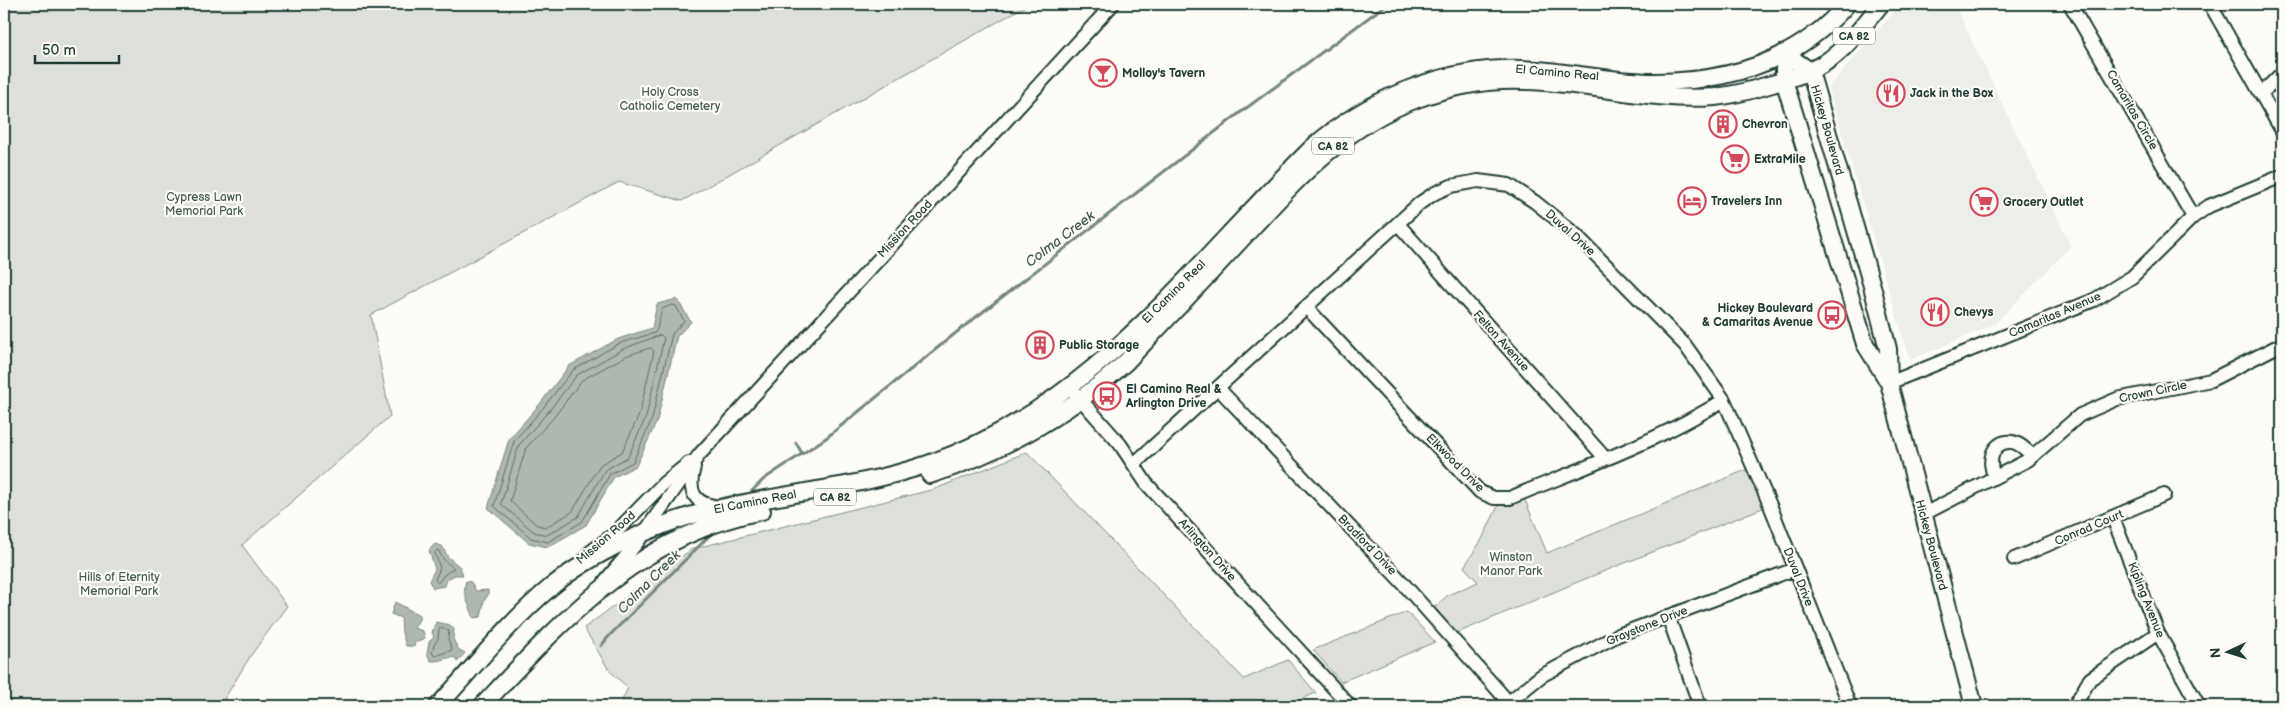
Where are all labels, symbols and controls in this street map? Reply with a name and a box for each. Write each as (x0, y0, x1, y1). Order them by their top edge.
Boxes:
road number: CA 82 (1833, 28, 1875, 44)
scale bar (35, 32, 119, 64)
text: 50 m (42, 41, 76, 60)
bar icon: Molloy's Tavern (1088, 58, 1118, 88)
street label: El Camino Real (1515, 62, 1599, 84)
place label: Molloy's Tavern (1122, 66, 1205, 81)
street label: Camaritas Circle (2103, 67, 2161, 153)
restaurant icon: Jack in the Box (1876, 78, 1906, 108)
street label: Hickey Boulevard (1807, 83, 1847, 177)
park label: Holy Cross Catholic Cemetery (619, 85, 721, 114)
place label: Jack in the Box (1910, 86, 1994, 101)
building icon: Chevron (1708, 109, 1738, 139)
place label: Chevron (1742, 117, 1788, 132)
road number: CA 82 (1312, 138, 1354, 154)
supermarket icon: ExtraMile (1720, 144, 1750, 174)
place label: ExtraMile (1754, 152, 1806, 167)
hotel icon: Travelers Inn (1677, 186, 1707, 216)
supermarket icon: Grocery Outlet (1969, 187, 1999, 217)
park label: Cypress Lawn Memorial Park (165, 190, 243, 219)
place label: Travelers Inn (1711, 194, 1782, 209)
place label: Grocery Outlet (2003, 195, 2083, 210)
street label: Mission Road (874, 197, 936, 261)
water label: Colma Creek (1022, 207, 1099, 271)
street label: Duval Drive (1542, 207, 1598, 259)
street label: El Camino Real (1139, 257, 1209, 327)
street label: Camaritas Avenue (2007, 289, 2103, 341)
restaurant icon: Chevys (1920, 297, 1950, 327)
bus stop icon: Hickey Boulevard & Camaritas Avenue (1817, 300, 1847, 330)
place label: Hickey Boulevard & Camaritas Avenue (1702, 301, 1813, 330)
place label: Chevys (1954, 305, 1993, 320)
street label: Felton Avenue (1470, 307, 1532, 375)
building icon: Public Storage (1025, 330, 1055, 360)
place label: Public Storage (1059, 338, 1139, 353)
street label: Crown Circle (2118, 377, 2188, 407)
bus stop icon: El Camino Real & Arlington Drive (1092, 381, 1122, 411)
place label: El Camino Real & Arlington Drive (1125, 382, 1222, 411)
street label: Elkwood Drive (1423, 431, 1487, 495)
street label: El Camino Real (712, 487, 798, 517)
road number: CA 82 (814, 488, 856, 506)
street label: Hickey Boulevard (1912, 498, 1950, 592)
street label: Conrad Court (2052, 507, 2126, 549)
street label: Mission Road (573, 508, 639, 568)
street label: Bradford Drive (1334, 512, 1400, 578)
street label: Arlington Drive (1175, 516, 1239, 584)
street label: Duval Drive (1779, 545, 1817, 609)
water label: Colma Creek (614, 546, 685, 617)
park label: Winston Manor Park (1480, 550, 1542, 579)
street label: Kipling Avenue (2124, 560, 2168, 640)
park label: Hills of Eternity Memorial Park (78, 570, 160, 599)
street label: Graystone Drive (1604, 603, 1690, 649)
north arrow (2204, 628, 2254, 678)
text: N (2207, 647, 2224, 659)

